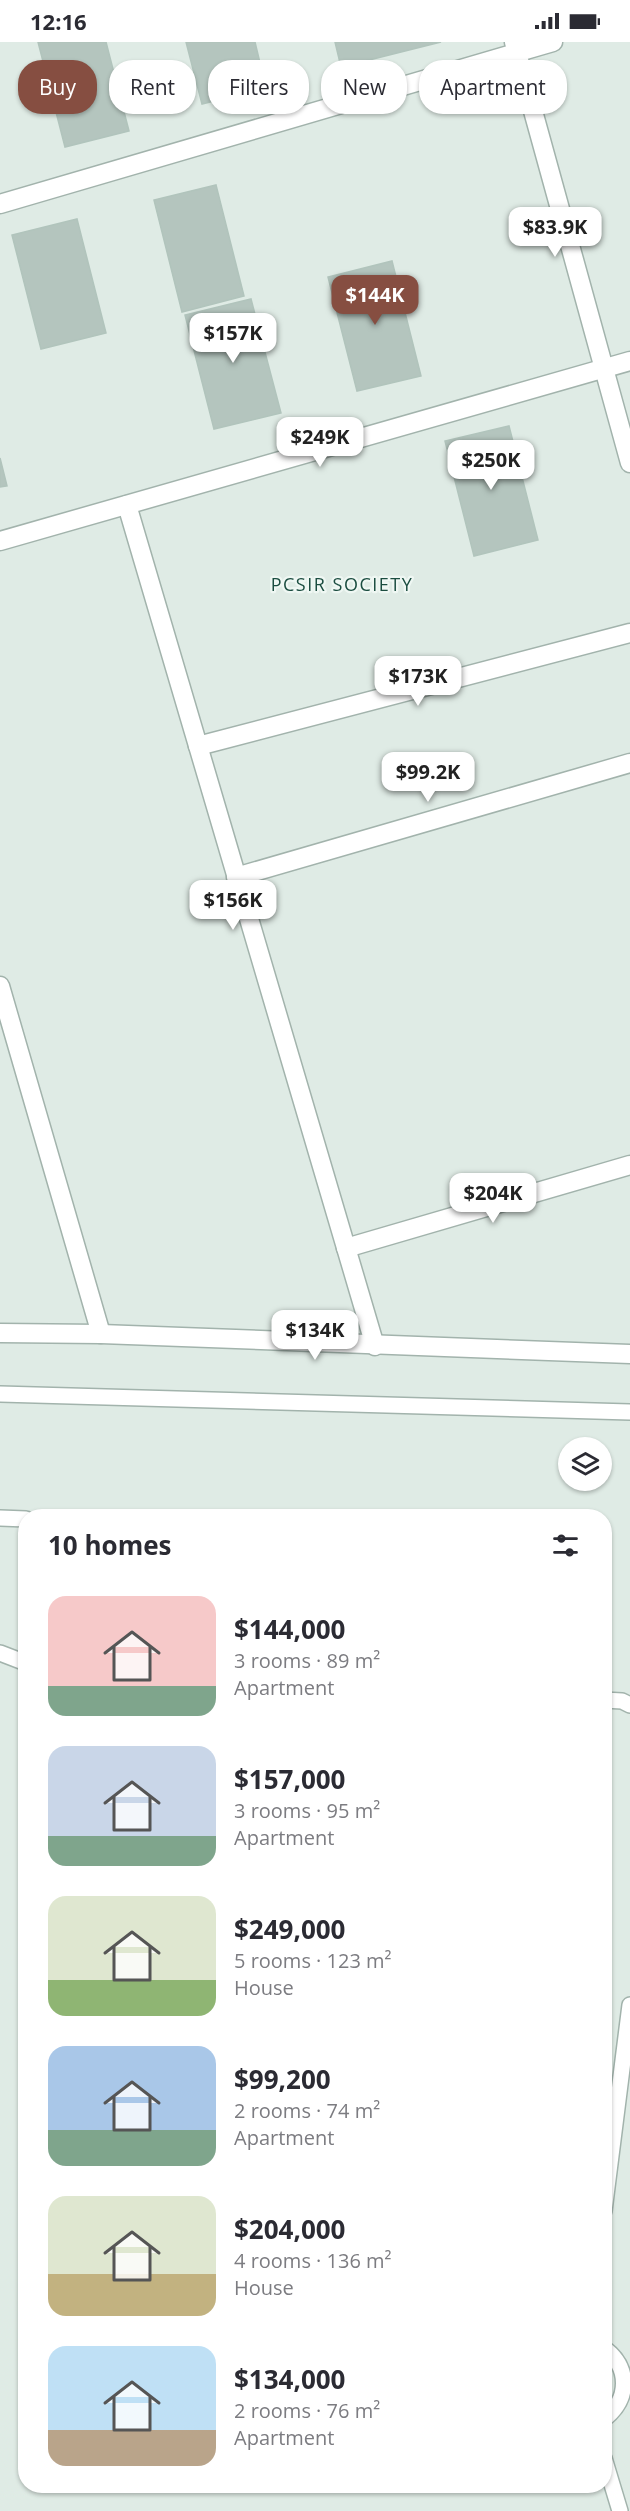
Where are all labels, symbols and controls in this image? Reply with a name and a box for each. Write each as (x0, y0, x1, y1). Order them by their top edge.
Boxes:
text: 12:16 (30, 6, 87, 36)
chip: Buy (18, 60, 97, 114)
chip: Rent (109, 60, 196, 114)
chip: Filters (208, 60, 309, 114)
chip: New (321, 60, 407, 114)
chip: Apartment (419, 60, 567, 114)
pin: $83.9K (506, 207, 604, 258)
text: $83.9K (523, 213, 587, 240)
pin: $144K (333, 275, 417, 326)
text: $144K (345, 281, 405, 308)
pin: $157K (191, 313, 275, 364)
text: $157K (203, 319, 263, 346)
pin: $249K (278, 417, 362, 468)
text: $249K (290, 423, 350, 450)
pin: $250K (449, 440, 533, 491)
text: $250K (461, 446, 521, 473)
district label: PCSIR SOCIETY (271, 572, 413, 596)
pin: $173K (376, 656, 460, 707)
text: $173K (388, 662, 448, 689)
pin: $99.2K (379, 752, 477, 803)
text: $99.2K (396, 758, 460, 785)
pin: $156K (191, 880, 275, 931)
text: $156K (203, 886, 263, 913)
pin: $204K (451, 1173, 535, 1224)
text: $204K (463, 1179, 523, 1206)
pin: $134K (273, 1310, 357, 1361)
text: $134K (285, 1316, 345, 1343)
map controls (558, 1437, 612, 1491)
button: layers (558, 1437, 612, 1491)
text: 10 homes (48, 1527, 172, 1563)
icon: filters (549, 1529, 582, 1562)
text: $144,000 (234, 1611, 345, 1647)
icon: home (96, 1620, 168, 1692)
text: 3 rooms · 89 m² (234, 1647, 380, 1674)
text: Apartment (234, 1674, 334, 1701)
text: $157,000 (234, 1761, 345, 1797)
icon: home (96, 1770, 168, 1842)
text: 3 rooms · 95 m² (234, 1797, 380, 1824)
text: Apartment (234, 1824, 334, 1851)
text: $249,000 (234, 1911, 345, 1947)
icon: home (96, 1920, 168, 1992)
text: 5 rooms · 123 m² (234, 1947, 392, 1974)
text: House (234, 1974, 294, 2001)
text: $99,200 (234, 2061, 331, 2097)
icon: home (96, 2070, 168, 2142)
text: 2 rooms · 74 m² (234, 2097, 380, 2124)
text: Apartment (234, 2124, 334, 2151)
text: $204,000 (234, 2211, 345, 2247)
icon: home (96, 2220, 168, 2292)
text: 4 rooms · 136 m² (234, 2247, 392, 2274)
text: House (234, 2274, 294, 2301)
text: $134,000 (234, 2361, 345, 2397)
icon: home (96, 2370, 168, 2442)
text: 2 rooms · 76 m² (234, 2397, 380, 2424)
text: Apartment (234, 2424, 334, 2451)

